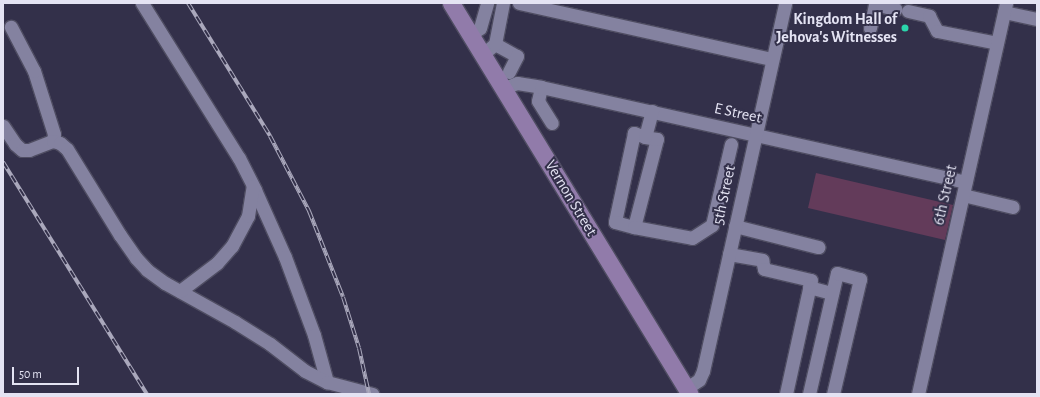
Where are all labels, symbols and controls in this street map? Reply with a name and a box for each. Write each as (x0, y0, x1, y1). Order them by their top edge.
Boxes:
place label: Kingdom Hall of Jehova's Witnesses (776, 9, 897, 47)
marker: Kingdom Hall of Jehova's Witnesses (900, 23, 910, 33)
street label: E Street (713, 99, 763, 127)
street label: Vernon Street (541, 156, 601, 240)
street label: 5th Street (708, 163, 740, 227)
street label: 6th Street (929, 163, 961, 227)
scale bar (14, 359, 81, 385)
text: 50 m (19, 368, 42, 380)

